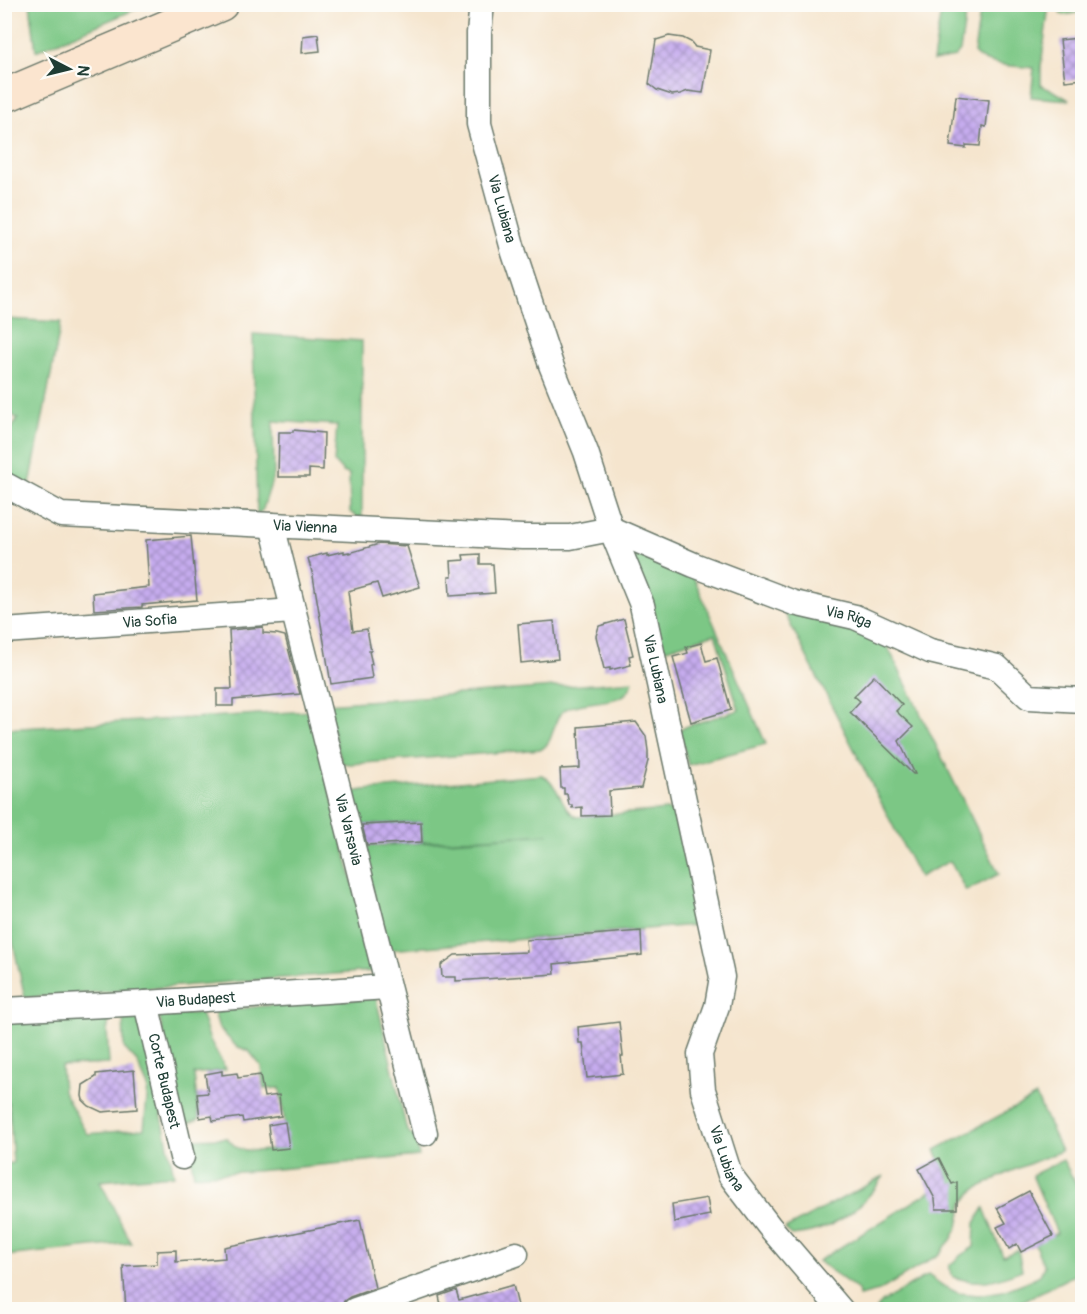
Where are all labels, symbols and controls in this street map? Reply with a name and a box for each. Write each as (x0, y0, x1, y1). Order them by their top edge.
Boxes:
north arrow (39, 39, 99, 99)
text: N (72, 64, 93, 77)
street label: Via Lubiana (483, 173, 520, 245)
street label: Via Vienna (272, 516, 338, 538)
street label: Via Riga (823, 601, 875, 633)
street label: Via Sofia (122, 610, 178, 633)
street label: Via Lubiana (639, 633, 672, 705)
street label: Via Varsavia (330, 792, 366, 868)
street label: Via Budapest (155, 988, 237, 1012)
street label: Corte Budapest (143, 1032, 184, 1131)
street label: Via Lubiana (705, 1123, 748, 1196)

